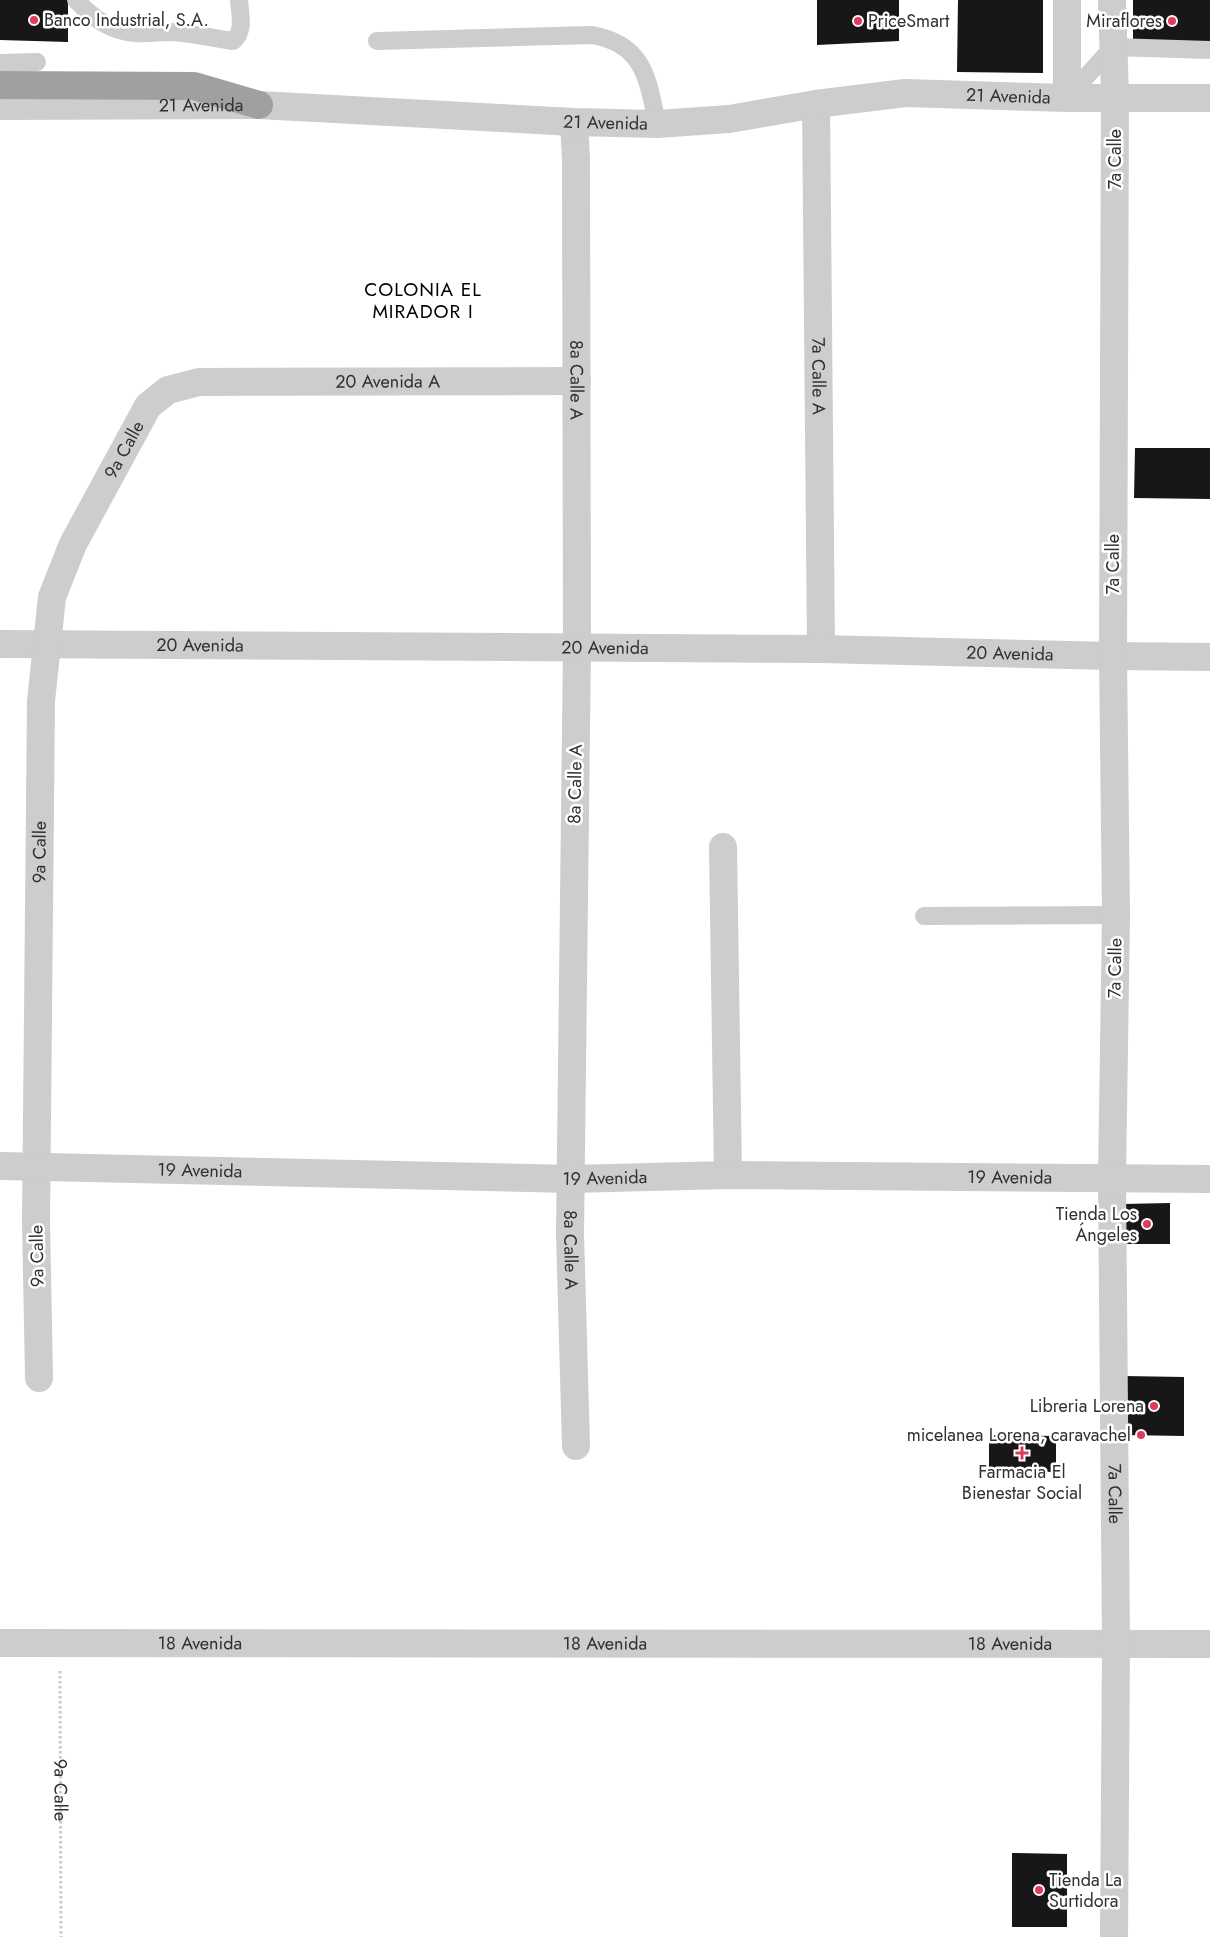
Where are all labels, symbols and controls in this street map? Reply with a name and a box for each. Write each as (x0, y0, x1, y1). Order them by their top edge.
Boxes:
place label: Banco Industrial, S.A. (44, 7, 209, 33)
place label: PriceSmart (868, 8, 950, 34)
place label: Miraflores (1086, 8, 1162, 34)
marker: Banco Industrial, S.A. (28, 14, 40, 26)
marker: PriceSmart (852, 15, 864, 27)
marker: Miraflores (1166, 15, 1178, 27)
street label: 21 Avenida (966, 82, 1051, 110)
street label: 21 Avenida (159, 92, 243, 118)
street label: 21 Avenida (562, 108, 648, 137)
street label: 7a Calle (1102, 129, 1128, 189)
district label: COLONIA EL MIRADOR I (364, 276, 482, 325)
street label: 7a Calle A (805, 337, 832, 415)
street label: 8a Calle A (563, 340, 590, 420)
street label: 20 Avenida A (335, 368, 440, 395)
street label: 9a Calle (98, 416, 151, 483)
street label: 7a Calle (1100, 534, 1126, 594)
street label: 20 Avenida (156, 632, 244, 658)
street label: 20 Avenida (561, 634, 649, 661)
street label: 20 Avenida (966, 639, 1054, 668)
street label: 8a Calle A (561, 744, 589, 824)
street label: 9a Calle (26, 821, 53, 883)
street label: 7a Calle (1101, 938, 1129, 998)
street label: 19 Avenida (157, 1157, 243, 1185)
street label: 19 Avenida (562, 1164, 648, 1192)
street label: 19 Avenida (967, 1164, 1052, 1191)
place label: Tienda Los Ángeles (1056, 1201, 1137, 1248)
street label: 8a Calle A (557, 1210, 585, 1290)
marker: Tienda Los Ángeles (1141, 1218, 1153, 1230)
street label: 9a Calle (23, 1225, 51, 1287)
place label: Libreria Lorena (1030, 1393, 1144, 1419)
marker: Libreria Lorena (1148, 1400, 1160, 1412)
place label: micelanea Lorena, caravachel (907, 1422, 1131, 1448)
marker: micelanea Lorena, caravachel (1135, 1429, 1147, 1441)
marker: Farmacia El Bienestar Social (1016, 1447, 1028, 1459)
place label: Farmacia El Bienestar Social (962, 1459, 1082, 1506)
street label: 7a Calle (1101, 1464, 1128, 1524)
street label: 18 Avenida (158, 1630, 242, 1656)
street label: 18 Avenida (563, 1630, 647, 1657)
street label: 18 Avenida (968, 1631, 1052, 1657)
street label: 9a Calle (47, 1759, 74, 1821)
place label: Tienda La Surtidora (1049, 1867, 1122, 1914)
marker: Tienda La Surtidora (1033, 1884, 1045, 1896)

